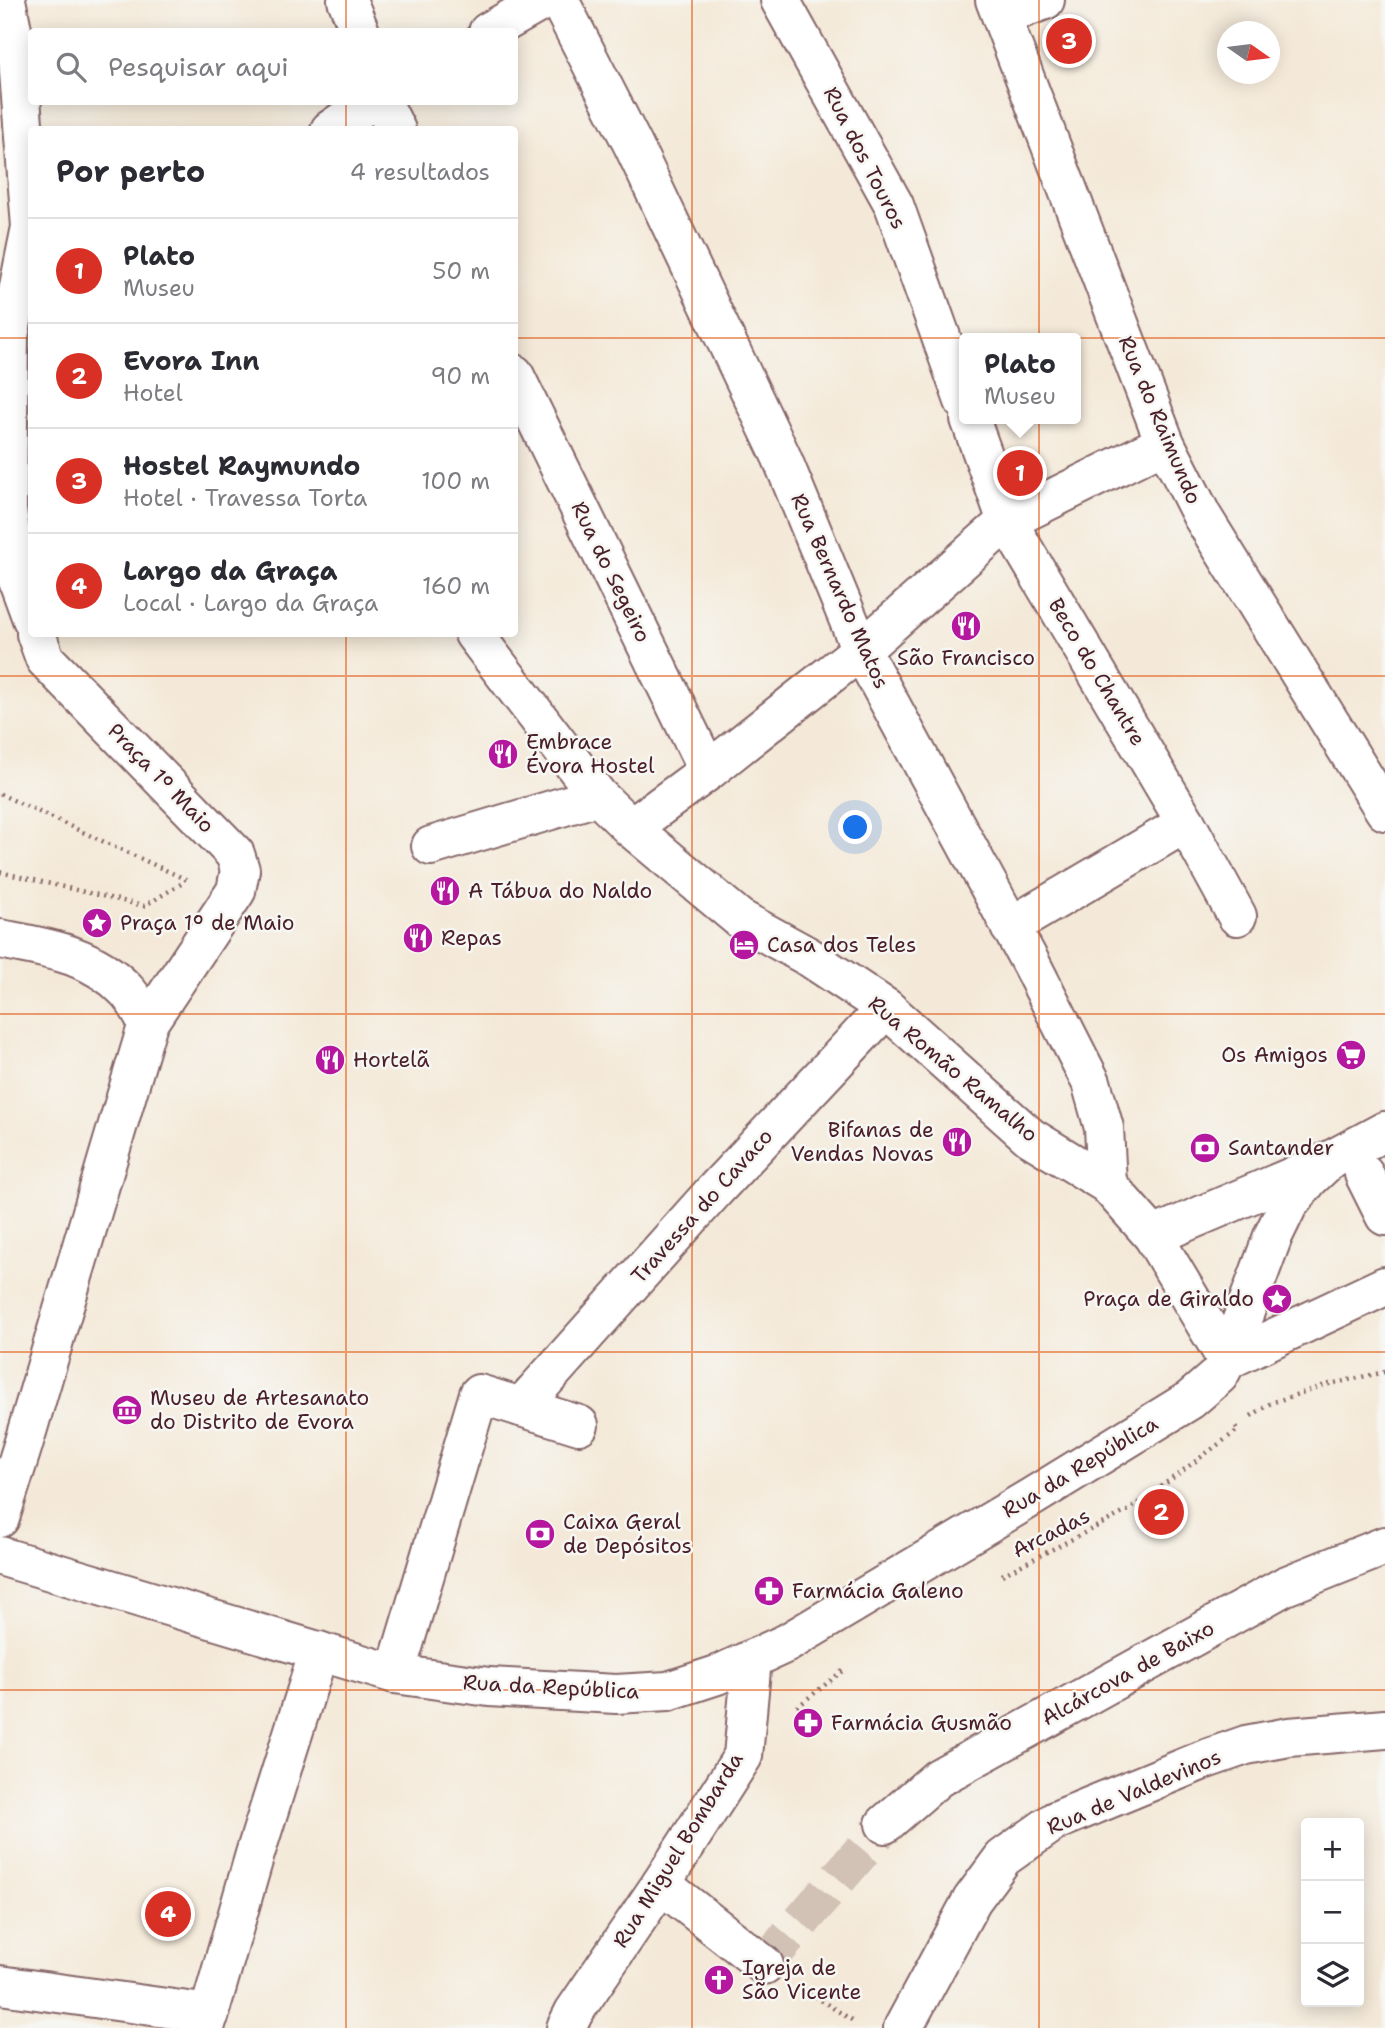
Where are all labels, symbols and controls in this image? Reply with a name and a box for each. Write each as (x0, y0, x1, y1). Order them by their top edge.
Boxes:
pin: 3 (1046, 15, 1092, 67)
north arrow (1217, 21, 1280, 84)
search box (28, 28, 518, 105)
icon: search (52, 48, 90, 86)
text: Pesquisar aqui (108, 49, 289, 84)
street label: Rua dos Touros (817, 82, 913, 234)
text: Por perto (56, 151, 205, 192)
text: 4 resultados (350, 157, 490, 187)
text: Plato (123, 238, 195, 273)
text: 1 (74, 256, 84, 286)
text: 50 m (432, 256, 490, 286)
text: Museu (123, 273, 195, 303)
street label: Rua do Raimundo (1112, 332, 1208, 508)
popup (959, 333, 1081, 424)
text: Evora Inn (123, 343, 260, 378)
text: Plato (984, 346, 1056, 381)
text: 2 (71, 361, 87, 391)
text: 90 m (430, 361, 490, 391)
text: Hotel (123, 378, 183, 408)
text: Museu (984, 381, 1056, 411)
pin: 1 (997, 447, 1043, 499)
text: Hostel Raymundo (123, 448, 361, 483)
text: 3 (71, 466, 87, 496)
text: 100 m (421, 466, 490, 496)
text: Hotel · Travessa Torta (123, 483, 367, 513)
street label: Rua Bernardo Matos (784, 489, 896, 693)
street label: Rua do Segeiro (565, 497, 657, 647)
text: Largo da Graça (123, 553, 338, 588)
text: 4 (71, 571, 87, 601)
text: 160 m (422, 571, 490, 601)
text: Local · Largo da Graça (123, 588, 378, 618)
street label: Beco do Chantre (1042, 593, 1152, 751)
restaurant icon: São Francisco (949, 609, 983, 643)
place label: São Francisco (897, 644, 1035, 672)
street label: Praça 1º Maio (101, 717, 221, 839)
place label: Embrace Évora Hostel (526, 728, 655, 780)
restaurant icon: Embrace Évora Hostel (486, 737, 520, 771)
your location (838, 810, 872, 844)
restaurant icon: A Tábua do Naldo (428, 874, 462, 908)
place label: A Tábua do Naldo (468, 877, 652, 905)
place icon: Praça 1º de Maio (80, 906, 114, 940)
place label: Praça 1º de Maio (120, 909, 295, 937)
restaurant icon: Repas (401, 921, 435, 955)
place label: Repas (441, 924, 502, 952)
hotel icon: Casa dos Teles (727, 928, 761, 962)
place label: Casa dos Teles (767, 931, 916, 959)
street label: Rua Romão Ramalho (862, 990, 1044, 1148)
supermarket icon: Os Amigos (1334, 1038, 1368, 1072)
place label: Os Amigos (1221, 1041, 1328, 1069)
restaurant icon: Hortelã (313, 1043, 347, 1077)
place label: Hortelã (353, 1046, 430, 1074)
place label: Bifanas de Vendas Novas (791, 1116, 934, 1168)
street label: Travessa do Cavaco (625, 1123, 779, 1289)
restaurant icon: Bifanas de Vendas Novas (940, 1125, 974, 1159)
bank icon: Santander (1188, 1131, 1222, 1165)
place label: Santander (1228, 1134, 1334, 1162)
place icon: Praça de Giraldo (1260, 1282, 1294, 1316)
place label: Praça de Giraldo (1083, 1285, 1254, 1313)
place label: Museu de Artesanato do Distrito de Evora (150, 1384, 369, 1436)
museum icon: Museu de Artesanato do Distrito de Evora (110, 1393, 144, 1427)
street label: Rua da República (997, 1409, 1163, 1525)
pin: 2 (1138, 1486, 1184, 1538)
street label: Arcadas (1007, 1502, 1095, 1564)
place label: Caixa Geral de Depósitos (563, 1508, 692, 1560)
bank icon: Caixa Geral de Depósitos (523, 1517, 557, 1551)
pharmacy icon: Farmácia Galeno (752, 1574, 786, 1608)
place label: Farmácia Galeno (792, 1577, 964, 1605)
street label: Alcárcova de Baixo (1037, 1614, 1219, 1732)
street label: Rua da República (462, 1668, 640, 1706)
pharmacy icon: Farmácia Gusmão (791, 1706, 825, 1740)
place label: Farmácia Gusmão (831, 1709, 1012, 1737)
street label: Rua de Valdevinos (1043, 1743, 1225, 1841)
street label: Rua Miguel Bombarda (606, 1747, 750, 1953)
map controls (1301, 1818, 1364, 2007)
button: + (1301, 1818, 1364, 1881)
button: − (1301, 1881, 1364, 1944)
pin: 4 (145, 1888, 191, 1940)
button: layers (1301, 1944, 1364, 2007)
place label: Igreja de São Vicente (742, 1954, 861, 2006)
church icon: Igreja de São Vicente (702, 1963, 736, 1997)

